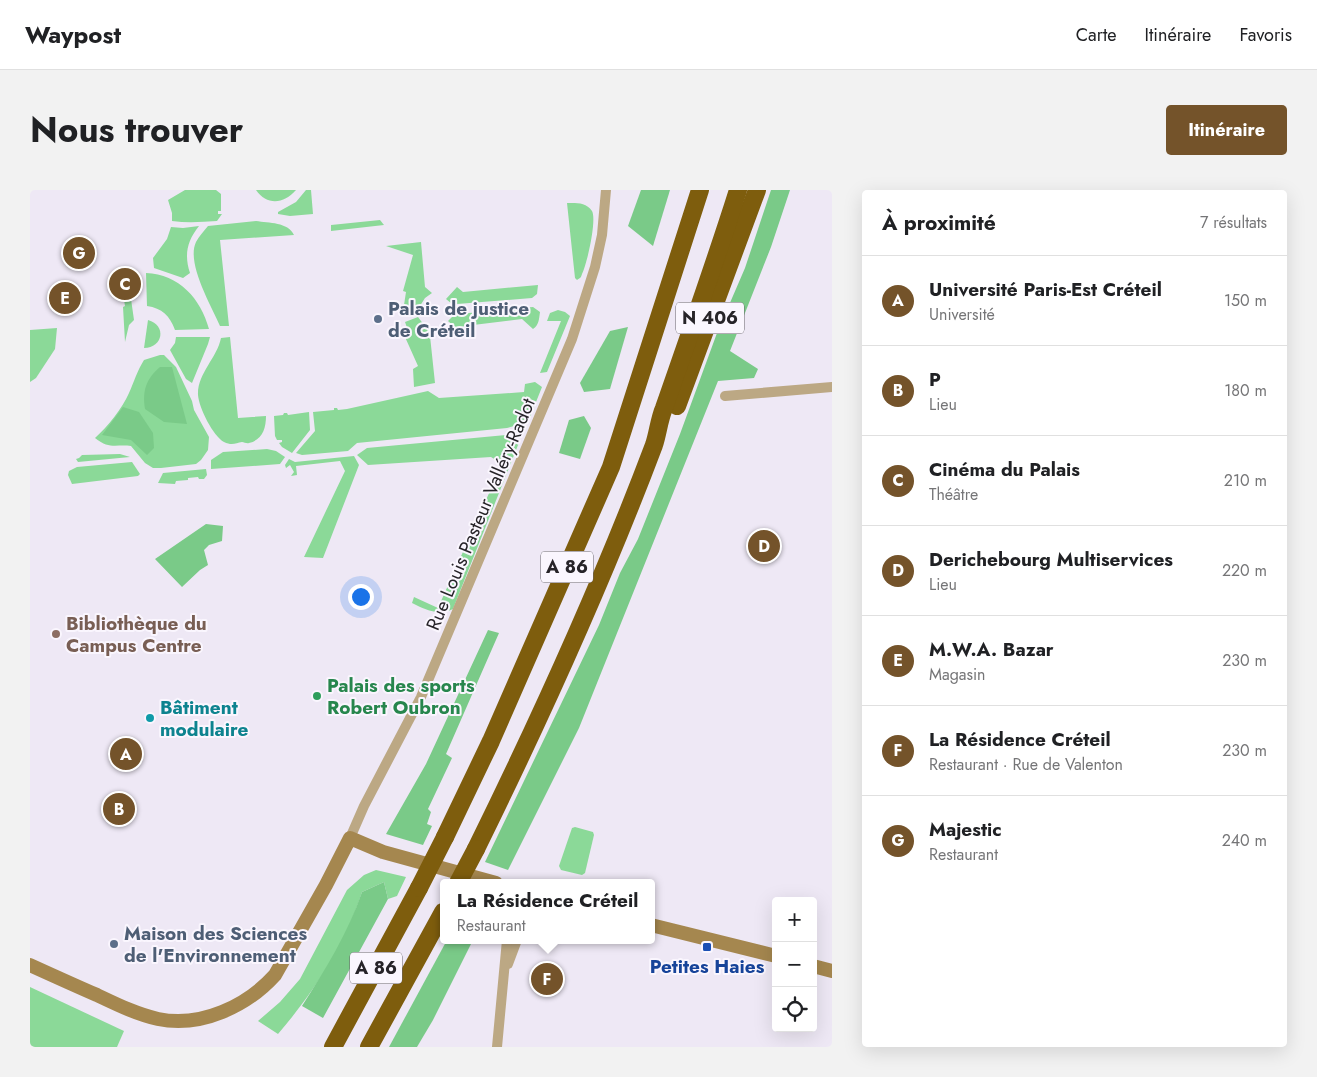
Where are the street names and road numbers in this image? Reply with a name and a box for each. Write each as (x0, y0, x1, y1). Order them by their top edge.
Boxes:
road number: N 406 (676, 302, 744, 334)
street label: Rue Louis Pasteur Valléry-Radot (419, 394, 542, 634)
road number: A 86 (541, 552, 593, 582)
road number: A 86 (350, 952, 402, 984)

